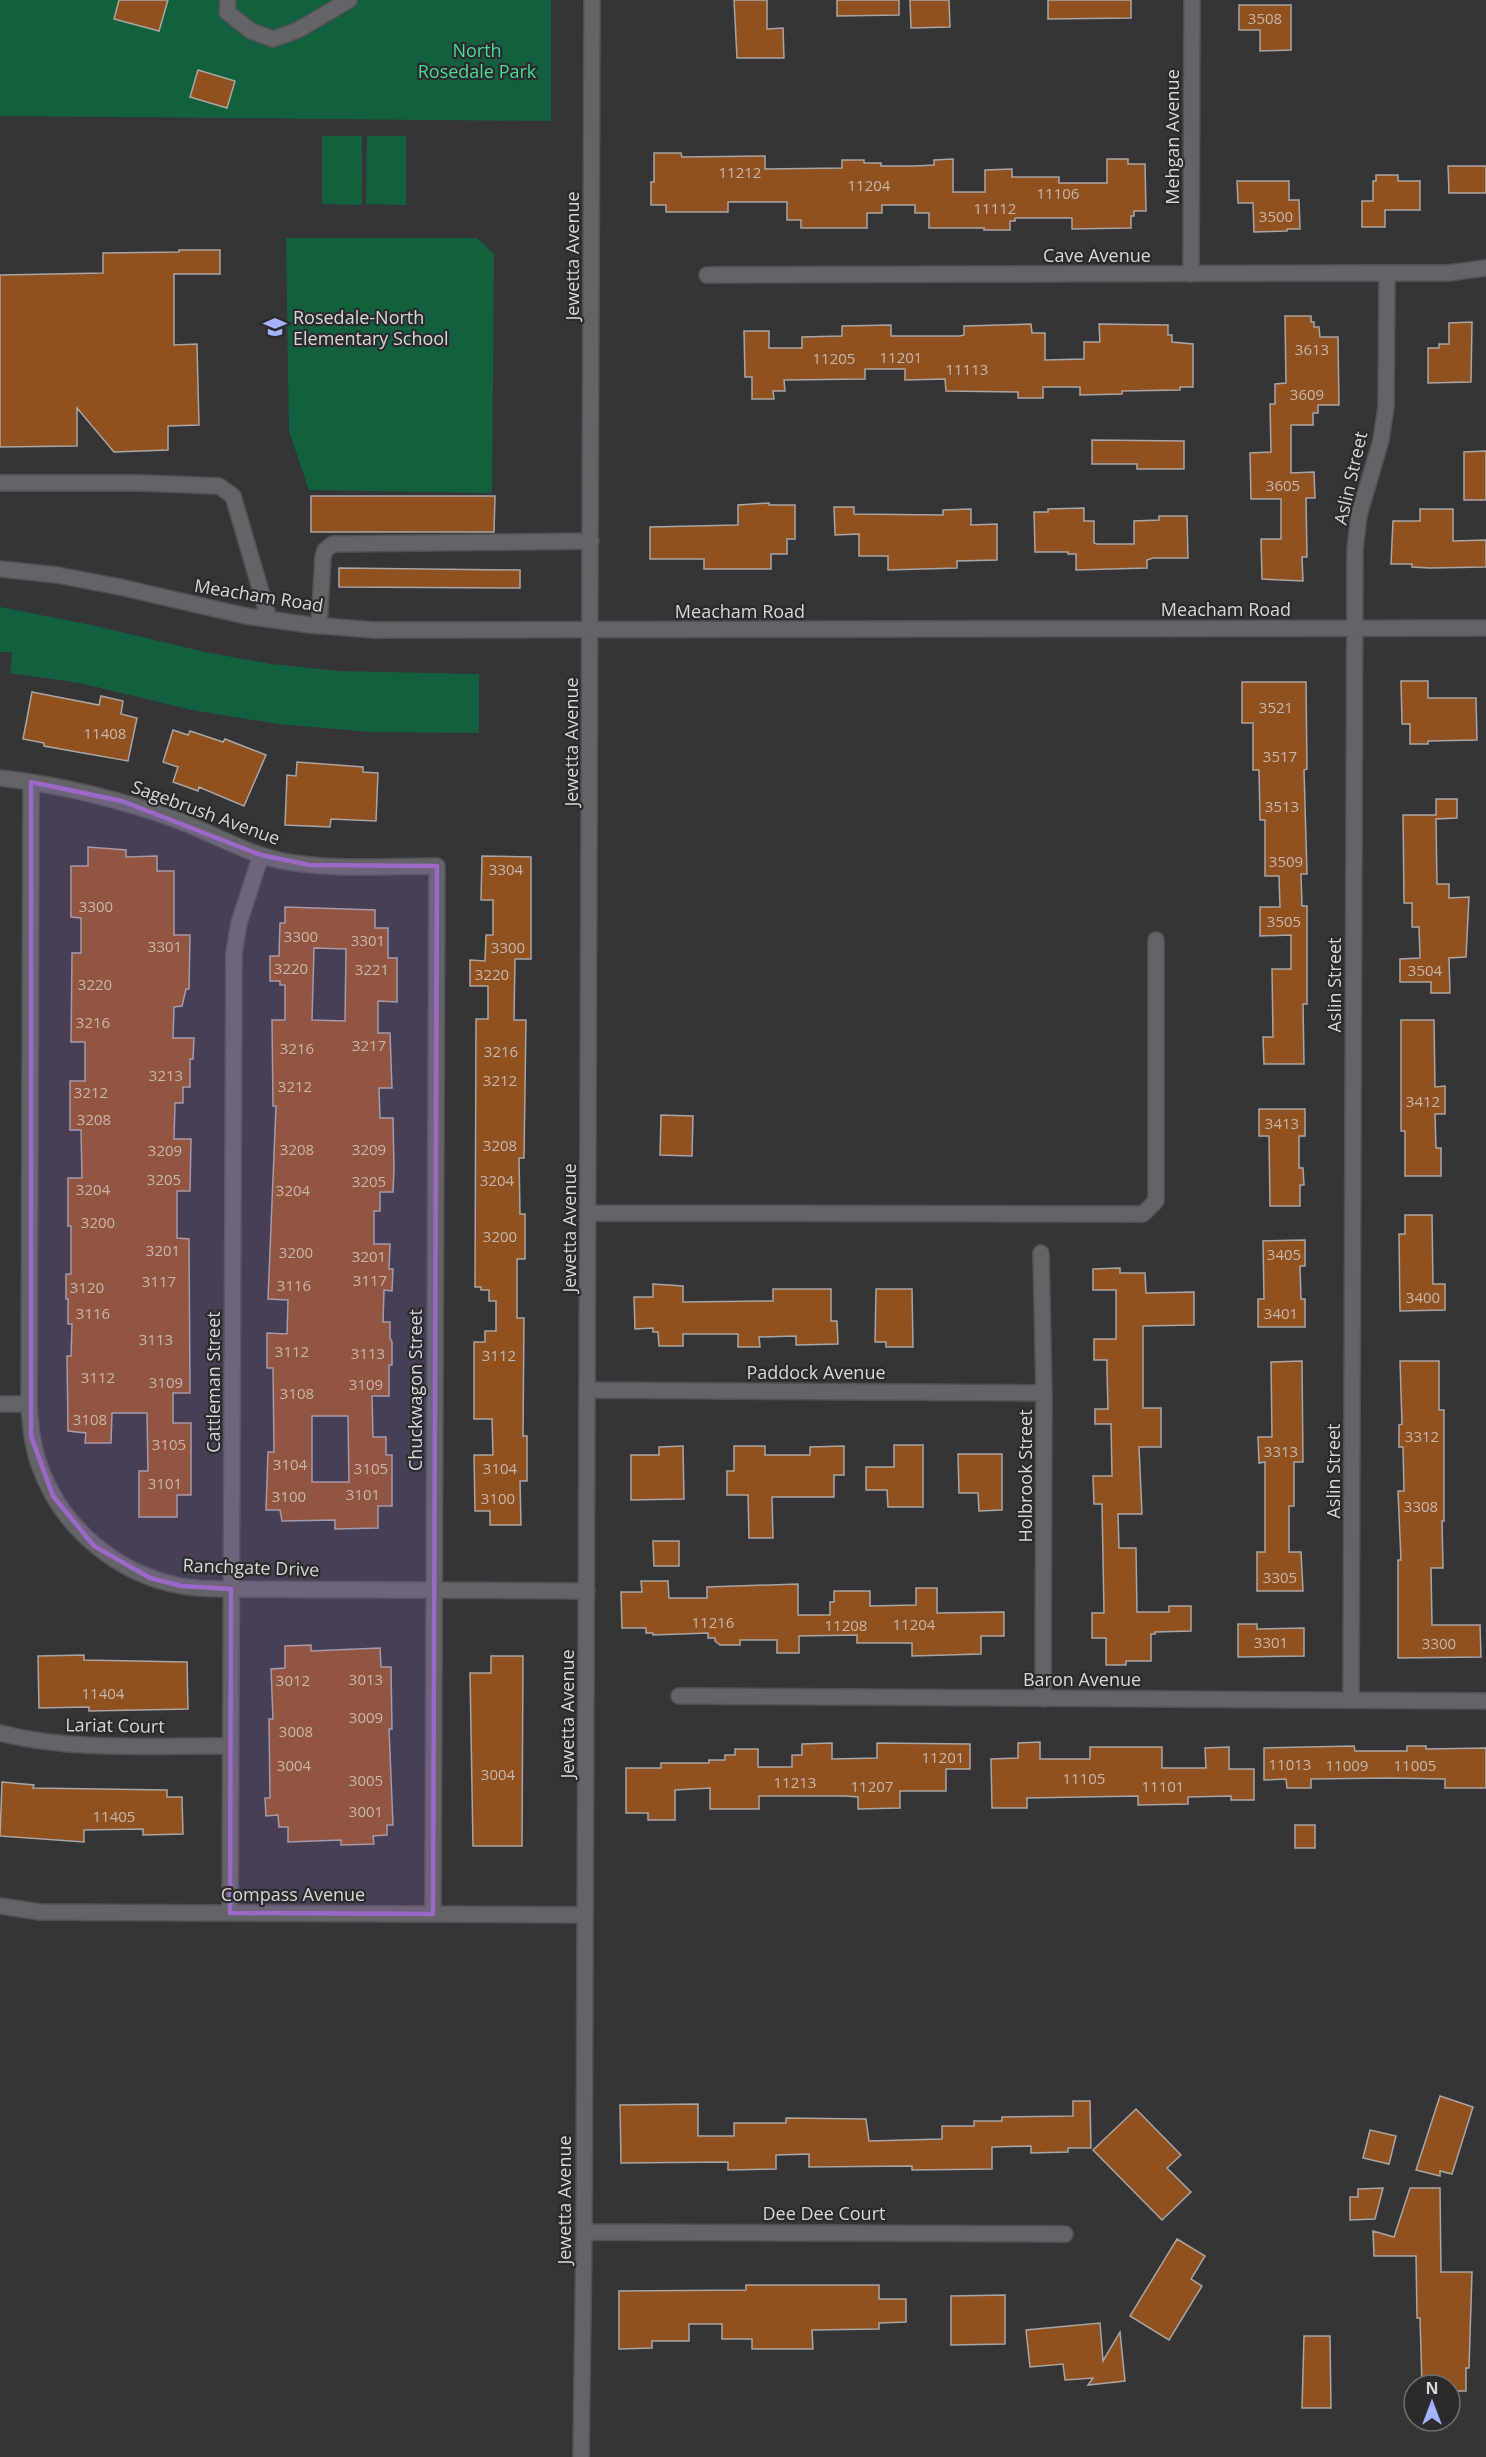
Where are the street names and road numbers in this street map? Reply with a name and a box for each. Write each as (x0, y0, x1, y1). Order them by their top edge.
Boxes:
street label: Mehgan Avenue (1160, 69, 1184, 205)
street label: Jewetta Avenue (560, 191, 584, 323)
street label: Cave Avenue (1043, 243, 1151, 267)
street label: Aslin Street (1328, 429, 1372, 527)
street label: Meacham Road (193, 573, 325, 617)
street label: Meacham Road (1161, 597, 1291, 621)
street label: Meacham Road (675, 599, 805, 623)
street label: Jewetta Avenue (559, 677, 583, 809)
street label: Sagebrush Avenue (129, 774, 283, 850)
street label: Aslin Street (1322, 937, 1346, 1033)
street label: Jewetta Avenue (557, 1163, 581, 1295)
street label: Chuckwagon Street (403, 1309, 427, 1471)
street label: Cattleman Street (201, 1311, 225, 1453)
street label: Paddock Avenue (746, 1360, 886, 1384)
street label: Holbrook Street (1013, 1409, 1037, 1543)
street label: Aslin Street (1321, 1423, 1345, 1519)
street label: Ranchgate Drive (182, 1553, 320, 1581)
street label: Jewetta Avenue (555, 1649, 579, 1781)
street label: Baron Avenue (1023, 1667, 1141, 1691)
street label: Lariat Court (65, 1712, 165, 1738)
street label: Compass Avenue (221, 1882, 365, 1906)
street label: Jewetta Avenue (552, 2135, 576, 2267)
street label: Dee Dee Court (763, 2201, 885, 2225)

